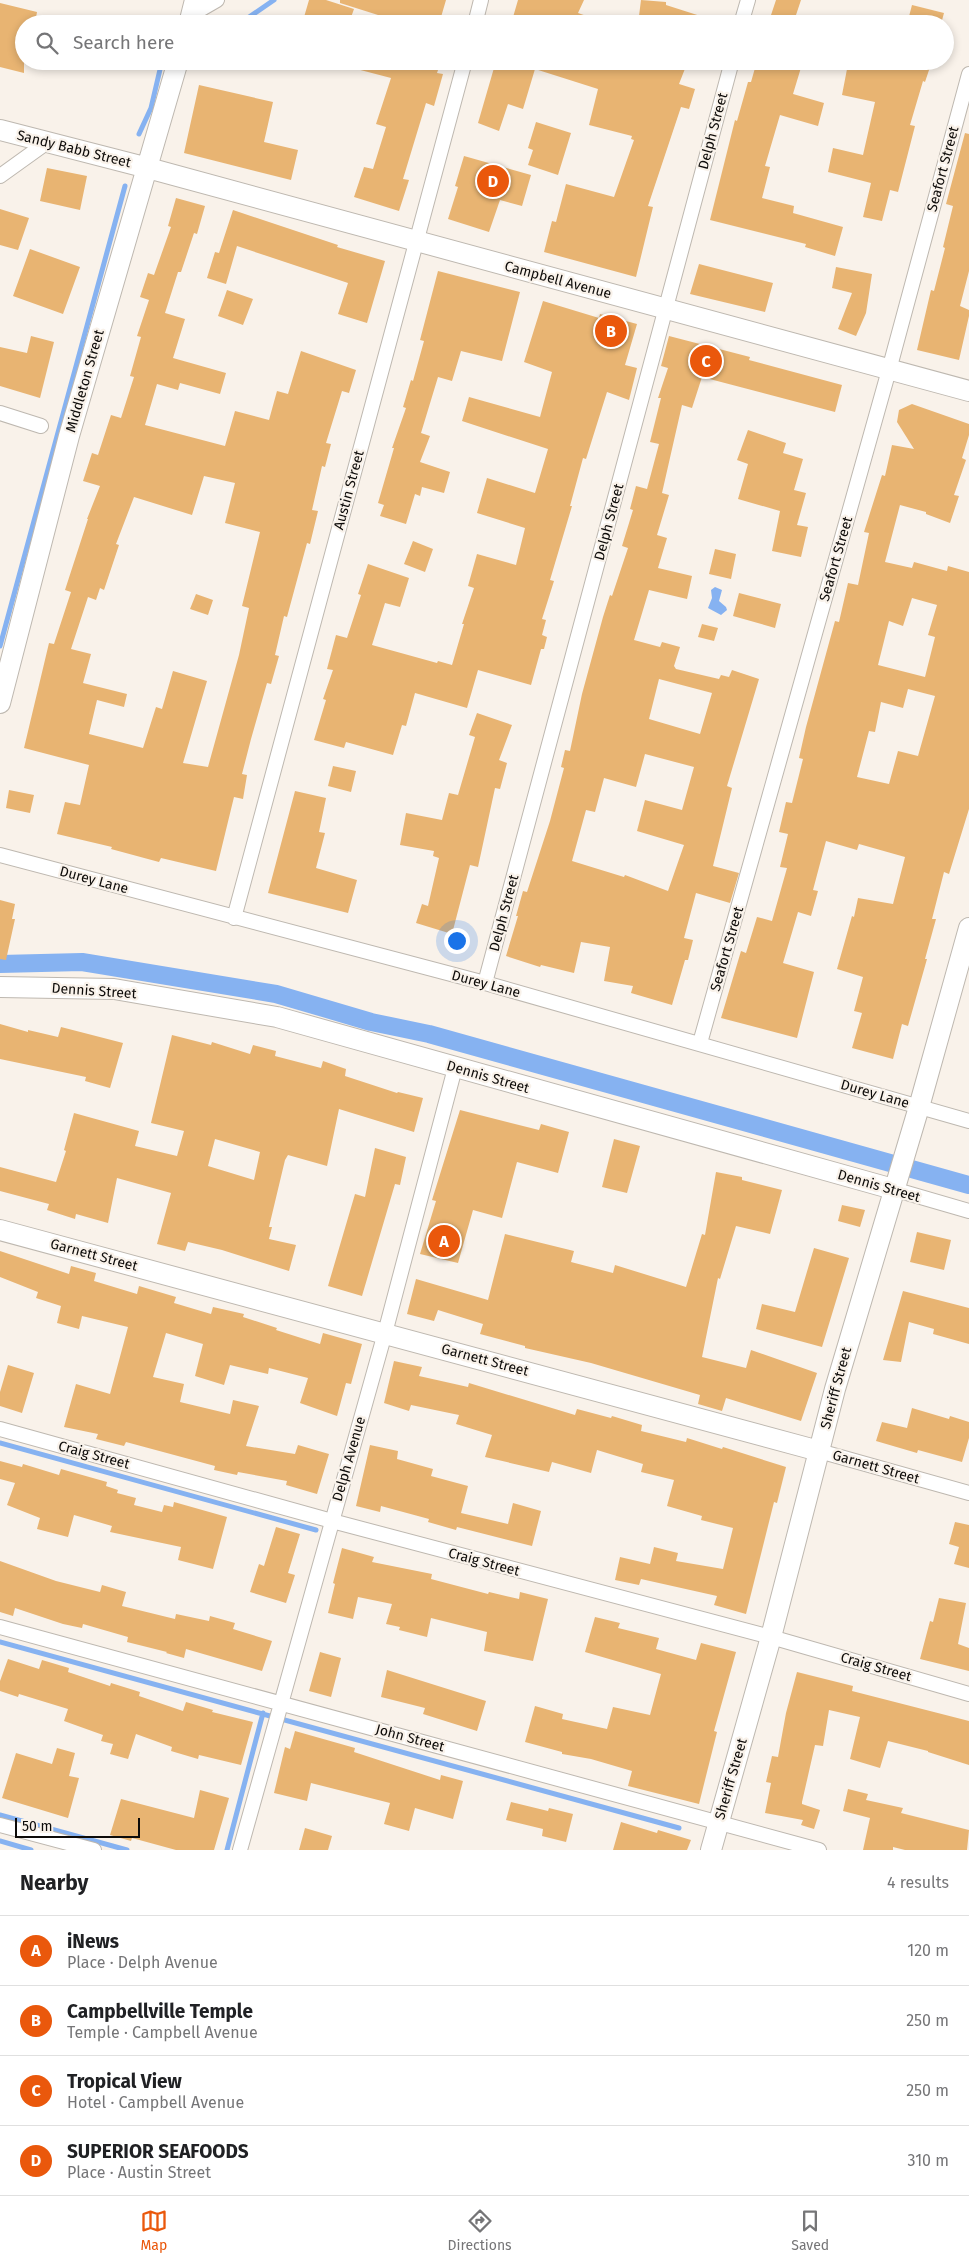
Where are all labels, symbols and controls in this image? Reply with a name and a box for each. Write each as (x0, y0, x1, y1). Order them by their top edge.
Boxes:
search box (15, 15, 954, 70)
icon: search (33, 29, 61, 57)
text: Search here (73, 31, 174, 54)
street label: Delph Street (695, 90, 732, 171)
street label: Seafort Street (923, 124, 963, 214)
street label: Sandy Babb Street (15, 127, 134, 172)
pin: D (477, 162, 509, 200)
street label: Campbell Avenue (503, 258, 613, 302)
pin: B (595, 312, 627, 350)
street label: Middleton Street (62, 327, 108, 434)
pin: C (690, 342, 722, 380)
street label: Austin Street (330, 447, 368, 532)
street label: Delph Street (591, 481, 628, 562)
street label: Seafort Street (816, 514, 857, 603)
street label: Durey Lane (58, 863, 130, 897)
street label: Delph Street (486, 872, 523, 953)
street label: Seafort Street (707, 904, 748, 993)
your location (444, 928, 470, 954)
street label: Durey Lane (450, 967, 522, 1001)
street label: Dennis Street (51, 980, 138, 1003)
street label: Dennis Street (445, 1057, 532, 1097)
street label: Durey Lane (839, 1076, 911, 1112)
street label: Dennis Street (836, 1166, 923, 1206)
pin: A (428, 1222, 460, 1260)
street label: Garnett Street (49, 1235, 140, 1275)
street label: Garnett Street (440, 1340, 531, 1380)
street label: Sheriff Street (817, 1344, 855, 1431)
street label: Delph Avenue (329, 1415, 369, 1503)
street label: Craig Street (56, 1437, 132, 1473)
street label: Garnett Street (831, 1446, 922, 1488)
street label: Craig Street (446, 1544, 522, 1580)
street label: Craig Street (839, 1649, 914, 1686)
street label: John Street (374, 1721, 447, 1756)
street label: Sheriff Street (711, 1735, 751, 1822)
scale bar (15, 1815, 140, 1838)
text: 50 m (22, 1818, 53, 1835)
text: Nearby (20, 1870, 88, 1896)
text: 4 results (887, 1873, 949, 1892)
text: iNews (67, 1930, 119, 1953)
text: A (31, 1941, 41, 1960)
text: 120 m (907, 1941, 949, 1960)
text: Place · Delph Avenue (67, 1953, 218, 1972)
text: Campbellville Temple (67, 2000, 253, 2023)
text: B (31, 2011, 41, 2030)
text: 250 m (906, 2011, 949, 2030)
text: Temple · Campbell Avenue (67, 2023, 258, 2042)
text: Tropical View (67, 2070, 182, 2093)
text: C (31, 2081, 41, 2100)
text: 250 m (906, 2081, 949, 2100)
text: Hotel · Campbell Avenue (67, 2093, 244, 2112)
text: SUPERIOR SEAFOODS (67, 2140, 249, 2163)
text: D (31, 2151, 41, 2170)
text: 310 m (908, 2151, 949, 2170)
text: Place · Austin Street (67, 2163, 211, 2182)
tab: Map (140, 2207, 168, 2254)
tab: Directions (447, 2207, 512, 2254)
tab: Saved (791, 2207, 829, 2254)

